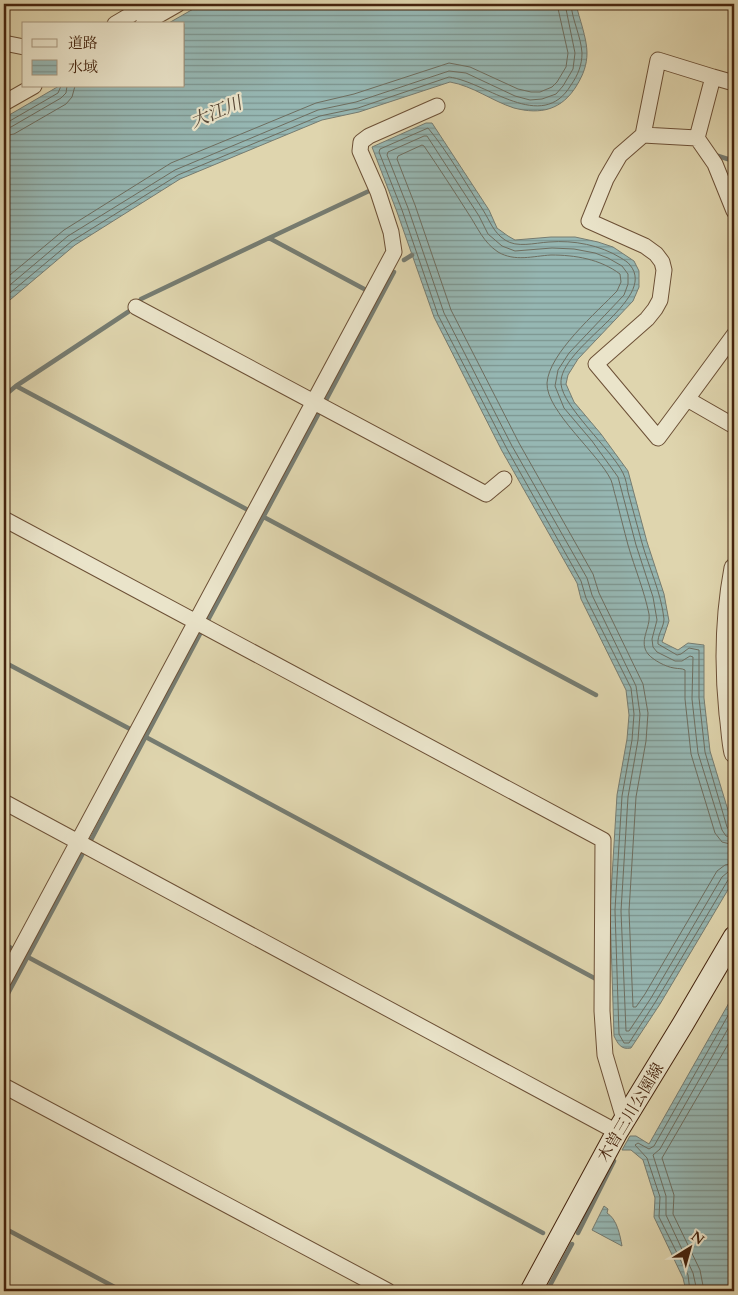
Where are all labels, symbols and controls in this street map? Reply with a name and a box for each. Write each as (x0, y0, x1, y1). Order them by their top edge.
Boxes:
legend (22, 22, 185, 88)
text: 道路 (68, 33, 98, 53)
text: 水域 (68, 57, 98, 77)
water label: 大江川 (186, 90, 248, 134)
street label: 木曽三川公園線 (593, 1059, 669, 1166)
north arrow (666, 1222, 716, 1272)
text: N (687, 1227, 708, 1249)

